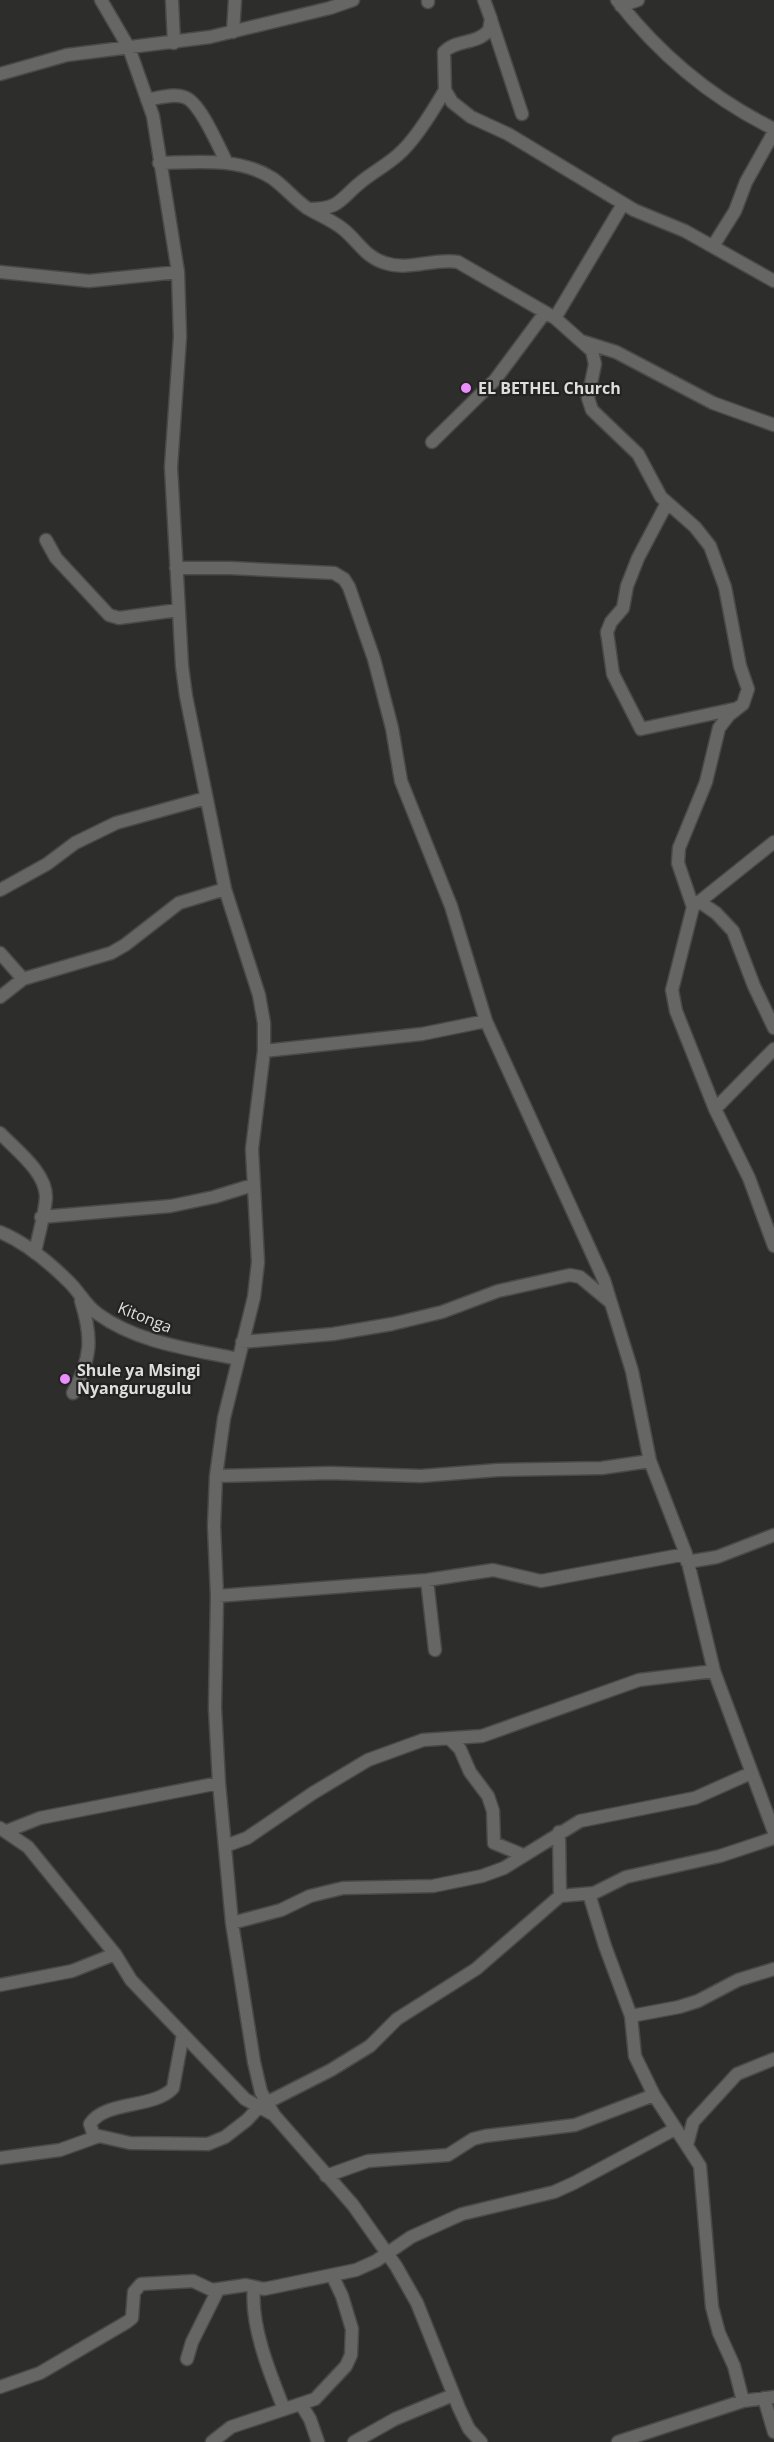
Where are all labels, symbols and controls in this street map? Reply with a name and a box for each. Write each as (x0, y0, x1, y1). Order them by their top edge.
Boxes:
place label: EL BETHEL Church (478, 377, 621, 399)
marker: EL BETHEL Church (459, 381, 473, 395)
street label: Kitonga (115, 1296, 175, 1338)
place label: Shule ya Msingi Nyangurugulu (77, 1359, 201, 1399)
marker: Shule ya Msingi Nyangurugulu (58, 1372, 72, 1386)

